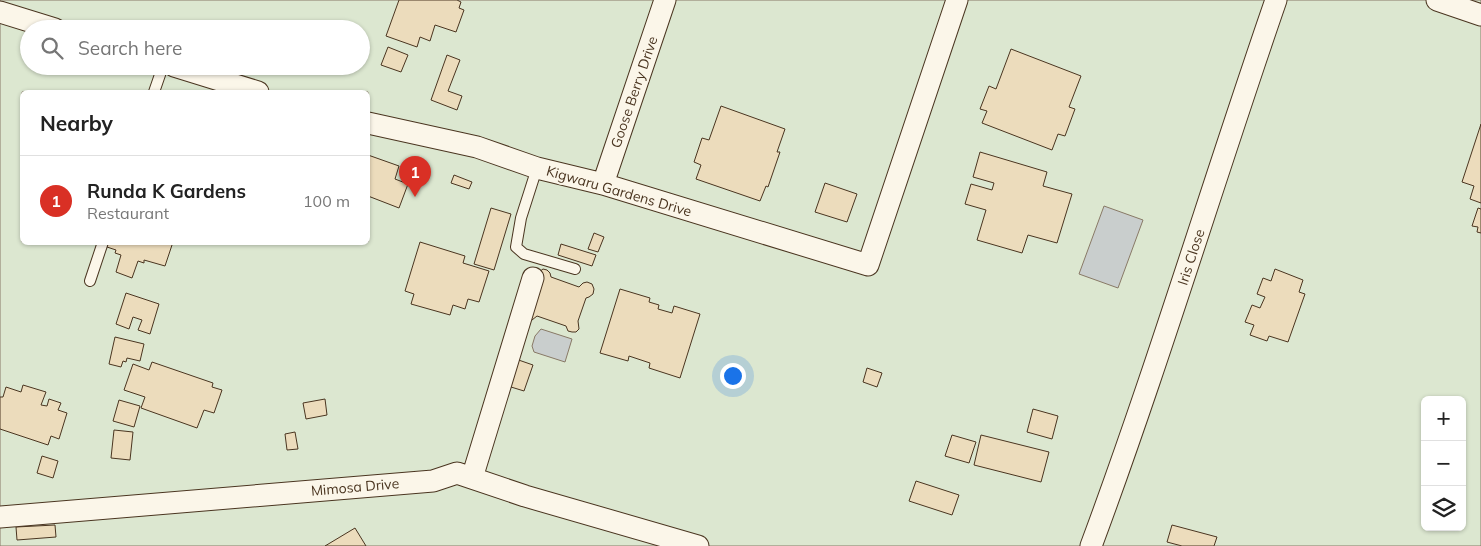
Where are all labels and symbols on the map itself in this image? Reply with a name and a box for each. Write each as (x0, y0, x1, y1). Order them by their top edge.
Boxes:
street label: Goose Berry Drive (606, 34, 662, 150)
pin: 1 (399, 156, 431, 197)
street label: Kigwaru Gardens Drive (544, 162, 694, 220)
street label: Iris Close (1173, 227, 1209, 287)
your location (720, 363, 746, 389)
street label: Mimosa Drive (310, 474, 400, 500)

